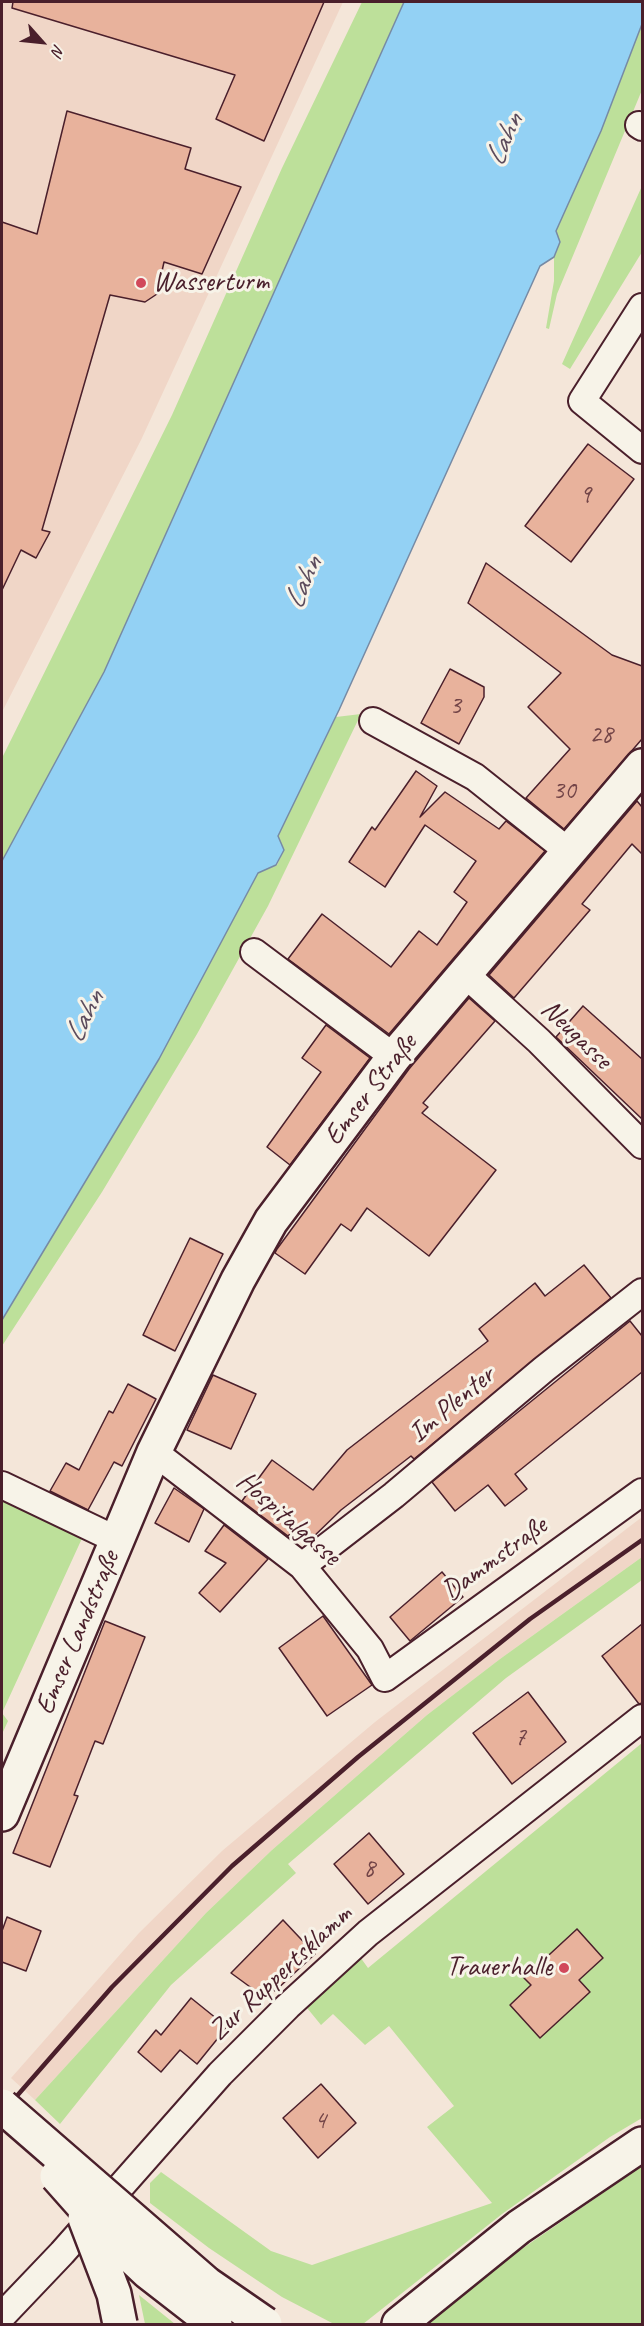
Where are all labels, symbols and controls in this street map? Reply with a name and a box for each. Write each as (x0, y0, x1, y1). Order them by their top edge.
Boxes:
north arrow (12, 12, 72, 72)
text: N (47, 41, 69, 59)
water label: Lahn (478, 108, 532, 172)
place label: Wasserturm (153, 266, 269, 300)
marker: Wasserturm (134, 276, 148, 290)
house number: 9 (579, 479, 591, 511)
water label: Lahn (277, 551, 331, 615)
house number: 3 (449, 690, 461, 722)
house number: 28 (589, 719, 613, 751)
house number: 30 (552, 775, 576, 807)
water label: Lahn (57, 985, 113, 1049)
street label: Neugasse (533, 993, 619, 1077)
street label: Emser Straße (317, 1028, 425, 1152)
street label: Im Plenter (402, 1359, 502, 1451)
street label: Hospitalgasse (229, 1465, 347, 1573)
street label: Dammstraße (436, 1510, 554, 1608)
street label: Emser Landstraße (29, 1546, 127, 1720)
house number: 7 (514, 1722, 526, 1754)
house number: 8 (363, 1853, 375, 1885)
street label: Zur Ruppertsklamm (202, 1898, 360, 2048)
place label: Trauerhalle (446, 1951, 552, 1985)
marker: Trauerhalle (557, 1961, 571, 1975)
house number: 4 (314, 2105, 326, 2137)

